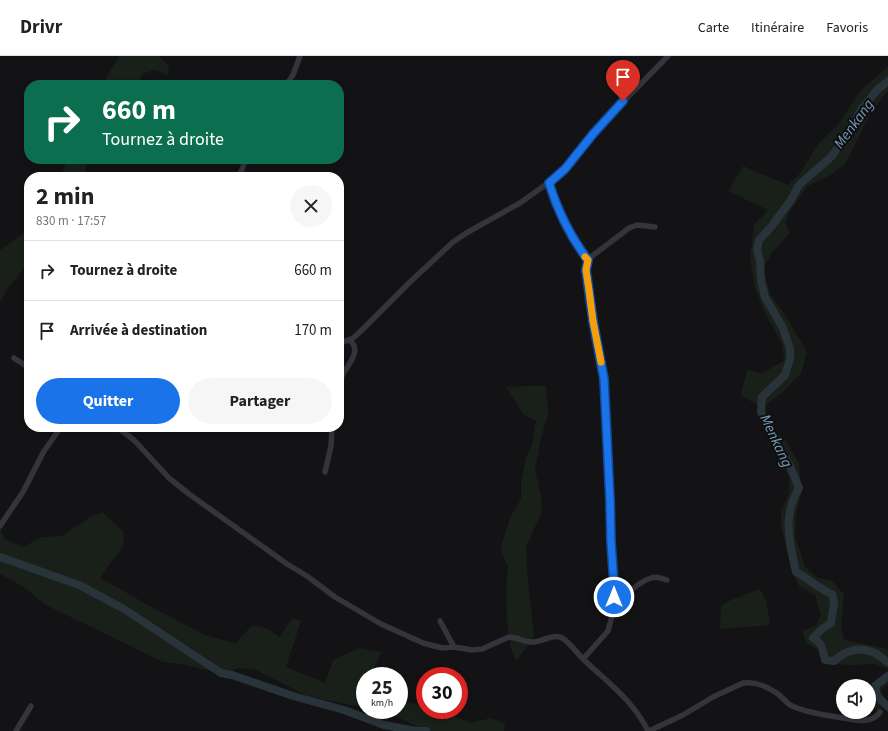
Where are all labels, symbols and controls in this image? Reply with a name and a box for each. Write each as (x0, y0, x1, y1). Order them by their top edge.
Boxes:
text: Drivr (20, 14, 62, 41)
text: Carte (698, 18, 729, 38)
text: Itinéraire (751, 18, 804, 38)
text: Favoris (826, 18, 868, 38)
pin (606, 60, 640, 101)
icon: arrive (612, 66, 634, 88)
text: 660 m (102, 90, 176, 130)
water label: Menkang (829, 95, 879, 153)
icon: right (36, 96, 88, 148)
text: Tournez à droite (102, 127, 224, 152)
text: 2 min (36, 179, 94, 214)
button: close (290, 185, 332, 227)
text: 830 m · 17:57 (36, 212, 106, 230)
icon: right (36, 260, 58, 282)
text: Tournez à droite (70, 260, 177, 281)
text: 660 m (294, 260, 332, 281)
icon: arrive (36, 320, 58, 342)
text: Arrivée à destination (70, 320, 207, 341)
text: 170 m (294, 320, 332, 341)
button: Quitter (36, 378, 180, 424)
button: Partager (188, 378, 332, 424)
water label: Menkang (755, 411, 797, 471)
position arrow (593, 576, 635, 618)
speed limit sign: 30 (416, 667, 468, 719)
text: 25 (371, 674, 393, 702)
map controls (836, 679, 876, 719)
button: sound (836, 679, 876, 719)
text: km/h (371, 696, 393, 710)

